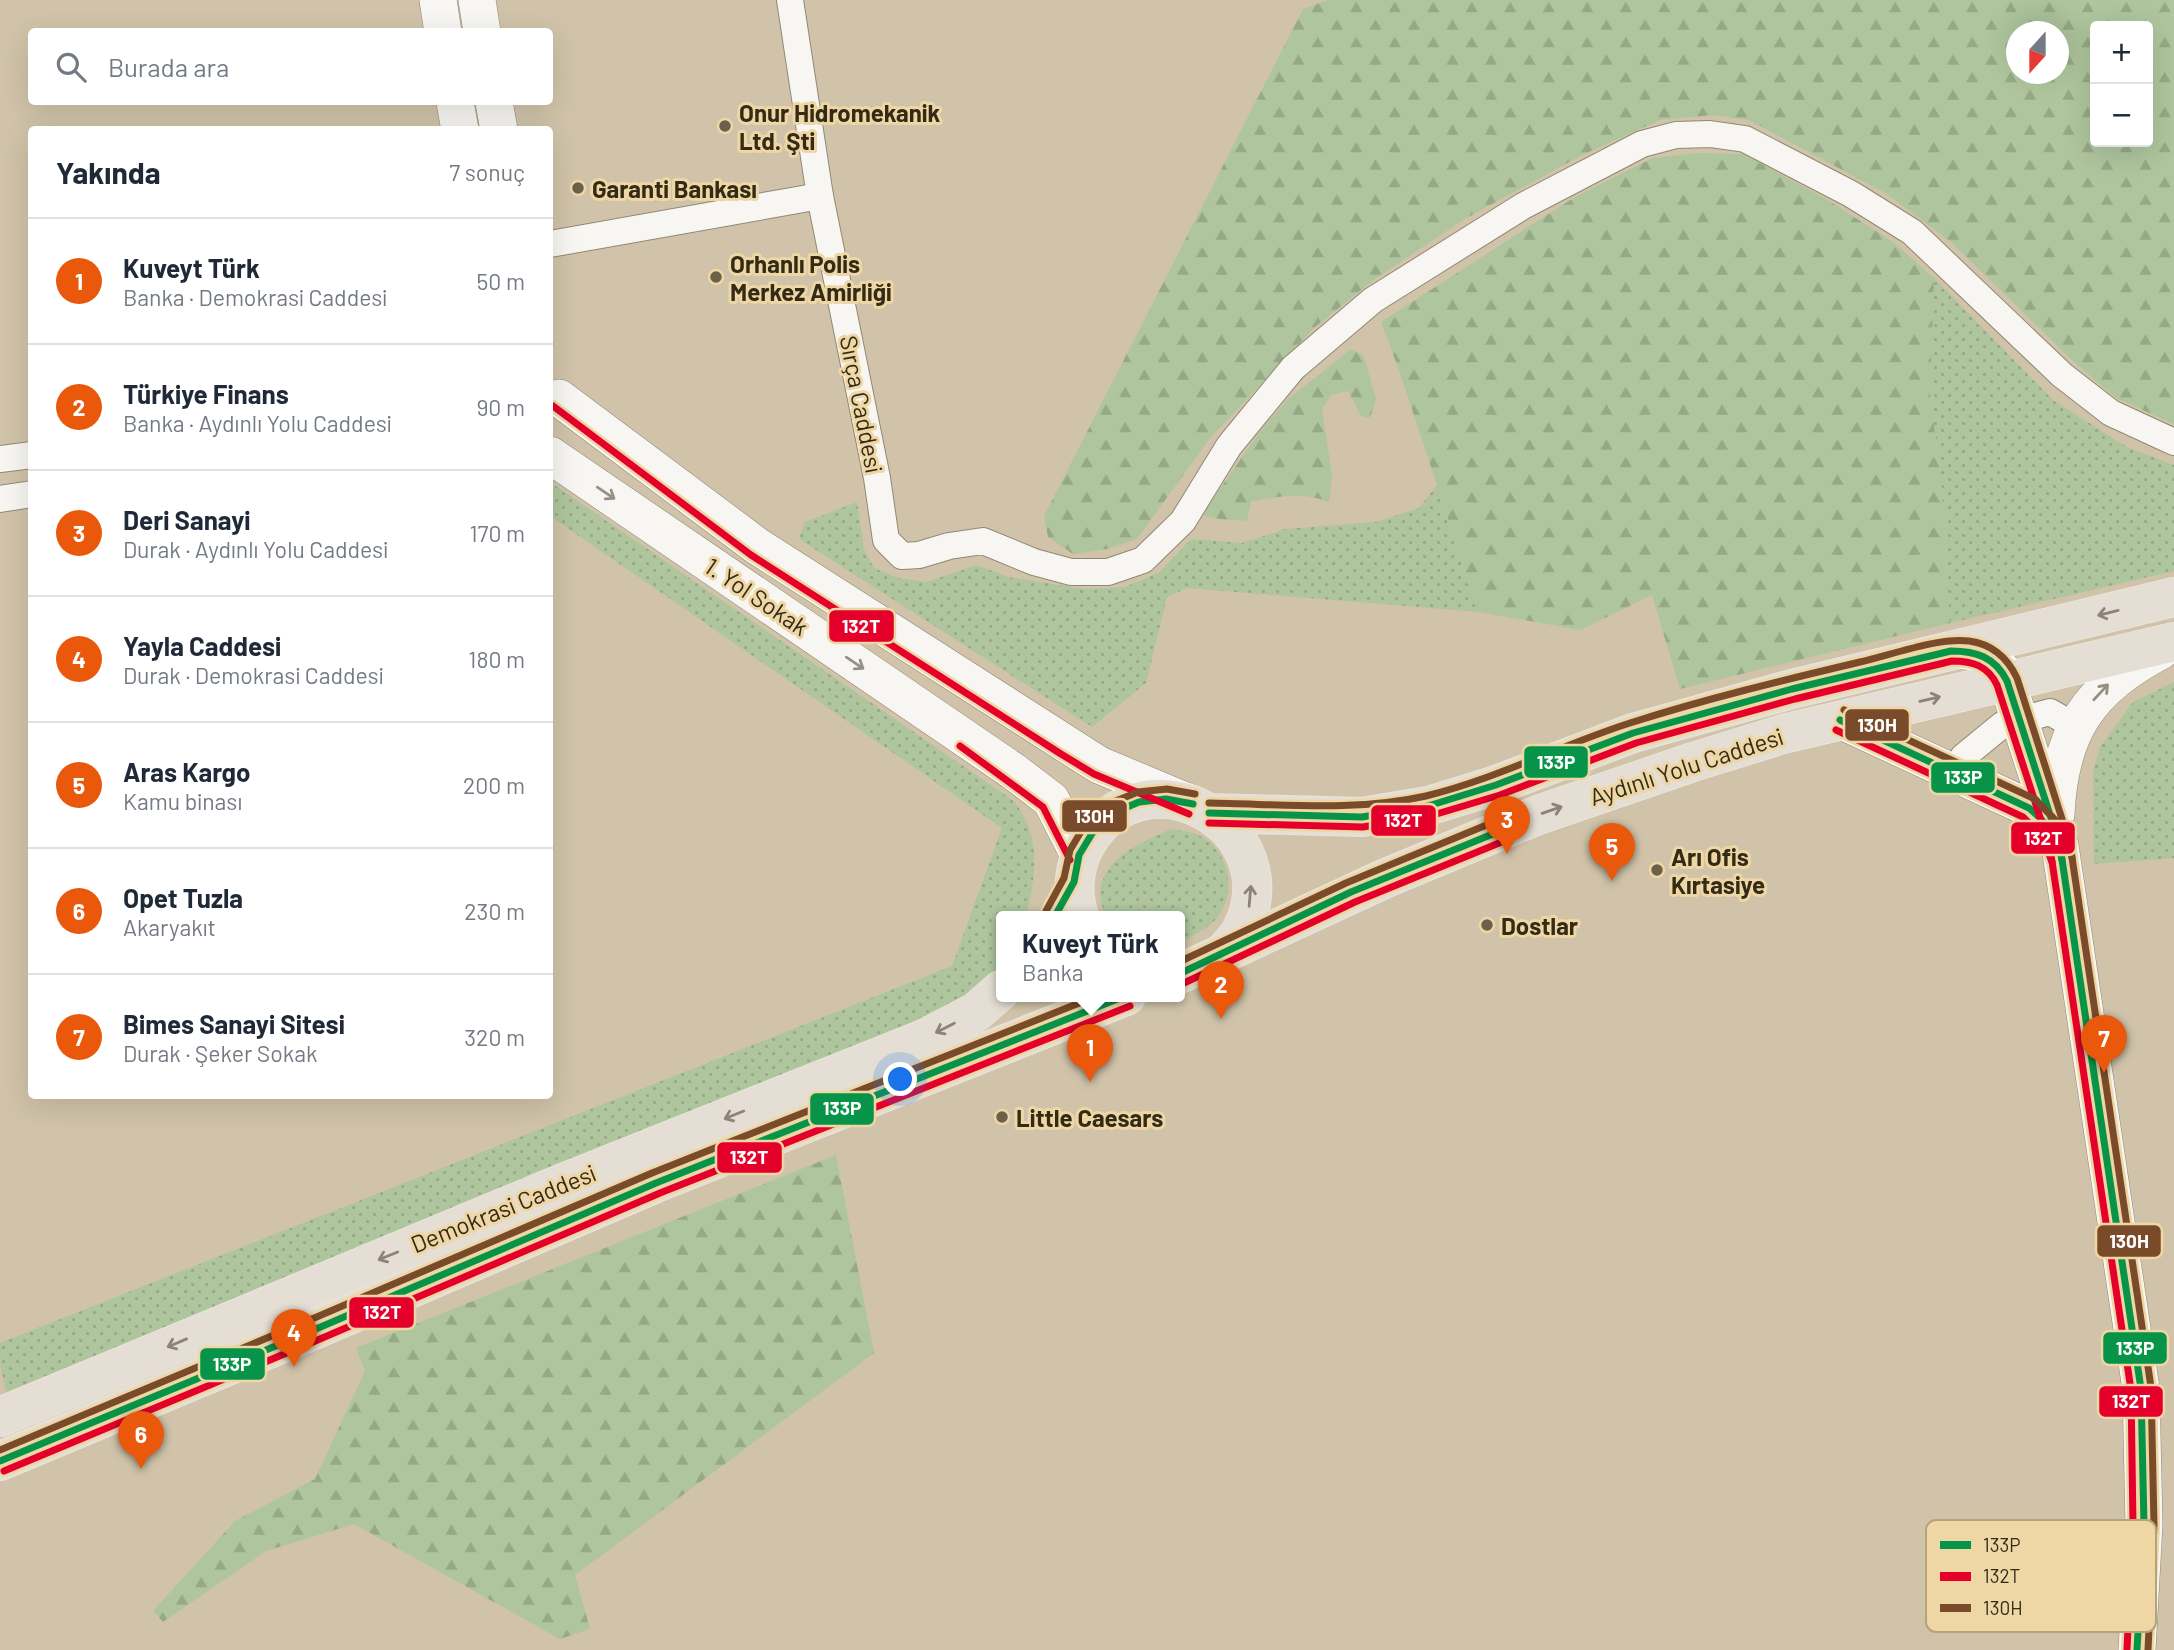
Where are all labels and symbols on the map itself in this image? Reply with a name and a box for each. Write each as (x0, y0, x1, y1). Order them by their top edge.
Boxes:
north arrow (2006, 21, 2069, 84)
place label: Onur Hidromekanik Ltd. Şti (739, 98, 941, 155)
marker: Onur Hidromekanik Ltd. Şti (717, 118, 733, 134)
place label: Garanti Bankası (592, 174, 757, 203)
marker: Garanti Bankası (570, 180, 586, 196)
place label: Orhanlı Polis Merkez Amirliği (730, 249, 892, 306)
marker: Orhanlı Polis Merkez Amirliği (708, 269, 724, 285)
street label: Sırça Caddesi (834, 333, 890, 475)
one-way arrow (596, 486, 615, 500)
street label: 1. Yol Sokak (700, 551, 814, 641)
one-way arrow (2097, 607, 2120, 621)
line badge: 132T (828, 609, 895, 643)
text: 132T (842, 614, 880, 637)
one-way arrow (844, 656, 864, 670)
one-way arrow (2093, 684, 2110, 701)
one-way arrow (1918, 692, 1941, 705)
line badge: 130H (1844, 708, 1910, 742)
text: 130H (1857, 713, 1897, 736)
street label: Aydınlı Yolu Caddesi (1586, 721, 1786, 811)
line badge: 133P (1523, 745, 1589, 779)
text: 133P (1537, 750, 1575, 773)
line badge: 133P (1930, 761, 1996, 794)
text: 133P (1944, 765, 1982, 788)
pin: 3 (1484, 796, 1530, 854)
line badge: 130H (1061, 799, 1128, 833)
one-way arrow (1541, 803, 1563, 815)
text: 130H (1074, 804, 1114, 827)
line badge: 132T (1370, 804, 1437, 837)
text: 132T (1384, 808, 1422, 831)
line badge: 132T (2010, 821, 2076, 855)
pin: 5 (1589, 823, 1635, 881)
text: 132T (2024, 826, 2062, 849)
place label: Arı Ofis Kırtasiye (1671, 842, 1765, 899)
marker: Arı Ofis Kırtasiye (1649, 862, 1665, 878)
one-way arrow (1244, 885, 1257, 908)
place label: Dostlar (1501, 911, 1578, 940)
marker: Dostlar (1479, 917, 1495, 933)
pin: 2 (1198, 961, 1244, 1019)
pin: 7 (2081, 1015, 2127, 1073)
one-way arrow (935, 1022, 956, 1036)
pin: 1 (1067, 1024, 1113, 1082)
your location (883, 1062, 917, 1096)
line badge: 133P (809, 1092, 875, 1126)
text: 133P (823, 1096, 861, 1119)
place label: Little Caesars (1016, 1103, 1163, 1132)
one-way arrow (724, 1109, 746, 1122)
marker: Little Caesars (994, 1109, 1010, 1125)
line badge: 132T (716, 1141, 783, 1174)
text: 132T (730, 1145, 768, 1168)
street label: Demokrasi Caddesi (406, 1158, 600, 1258)
line badge: 130H (2096, 1224, 2162, 1258)
text: 130H (2109, 1229, 2149, 1252)
one-way arrow (377, 1250, 399, 1263)
line badge: 132T (348, 1296, 415, 1329)
text: 132T (363, 1300, 401, 1323)
pin: 4 (271, 1309, 317, 1367)
line badge: 133P (2102, 1331, 2168, 1365)
text: 133P (2116, 1336, 2154, 1359)
one-way arrow (167, 1337, 189, 1350)
line badge: 133P (199, 1347, 266, 1381)
text: 133P (213, 1352, 251, 1375)
line badge: 132T (2098, 1385, 2164, 1418)
text: 132T (2112, 1389, 2150, 1412)
pin: 6 (118, 1411, 164, 1469)
legend (1926, 1520, 2156, 1632)
text: 133P (1983, 1533, 2020, 1556)
text: 132T (1983, 1564, 2020, 1587)
text: 130H (1983, 1596, 2023, 1619)

